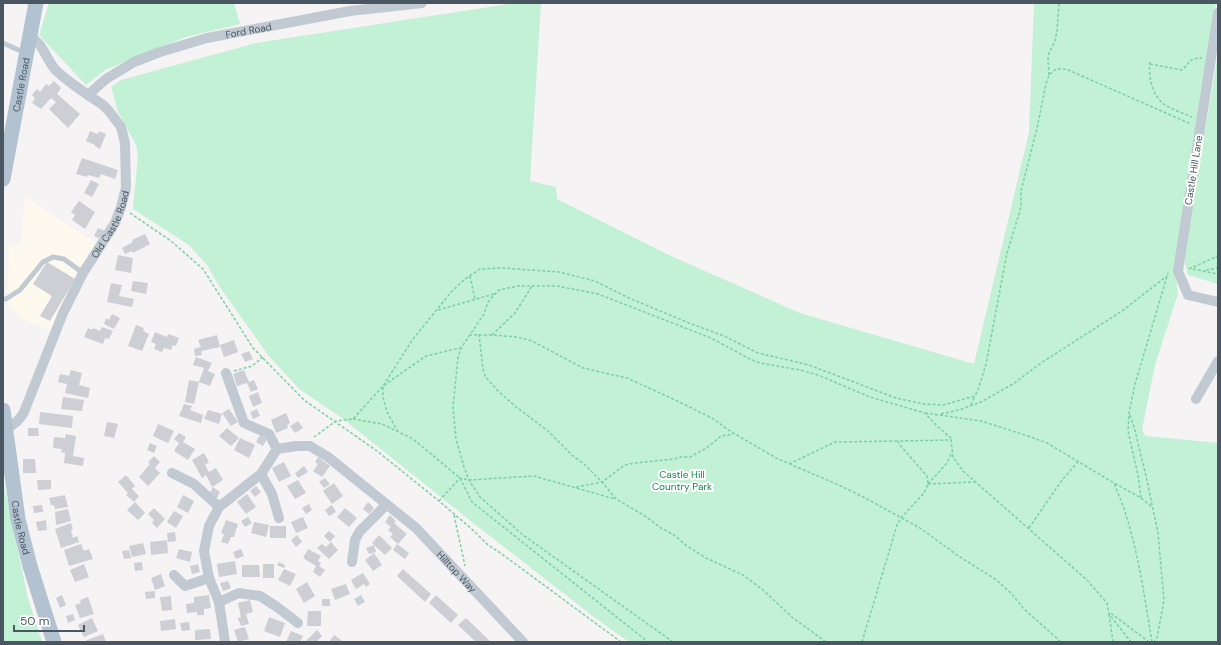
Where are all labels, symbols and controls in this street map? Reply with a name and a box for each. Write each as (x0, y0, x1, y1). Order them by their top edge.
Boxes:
street label: Ford Road (224, 20, 273, 41)
street label: Castle Road (10, 56, 33, 113)
street label: Castle Hill Lane (1182, 134, 1205, 206)
street label: Old Castle Road (88, 189, 132, 261)
park label: Castle Hill Country Park (652, 468, 712, 493)
street label: Castle Road (9, 500, 33, 556)
street label: Hilltop Way (434, 548, 479, 596)
scale bar (14, 607, 84, 633)
text: 50 m (20, 613, 49, 629)

